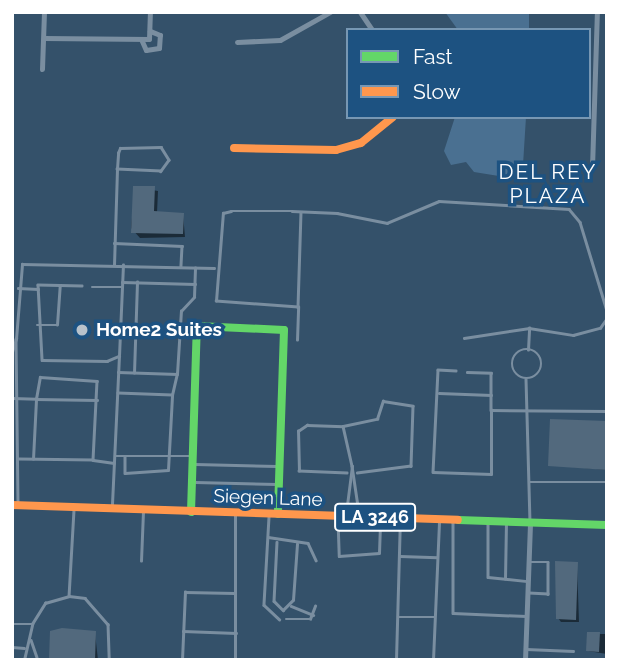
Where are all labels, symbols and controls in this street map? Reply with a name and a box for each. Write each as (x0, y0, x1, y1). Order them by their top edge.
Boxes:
legend (346, 28, 591, 119)
text: Fast (413, 44, 453, 69)
text: Slow (413, 79, 461, 104)
district label: DEL REY PLAZA (499, 159, 597, 209)
place label: Home2 Suites (96, 319, 222, 341)
marker: Home2 Suites (74, 322, 90, 338)
street label: Siegen Lane (213, 485, 323, 511)
road number: LA 3246 (333, 503, 417, 532)

